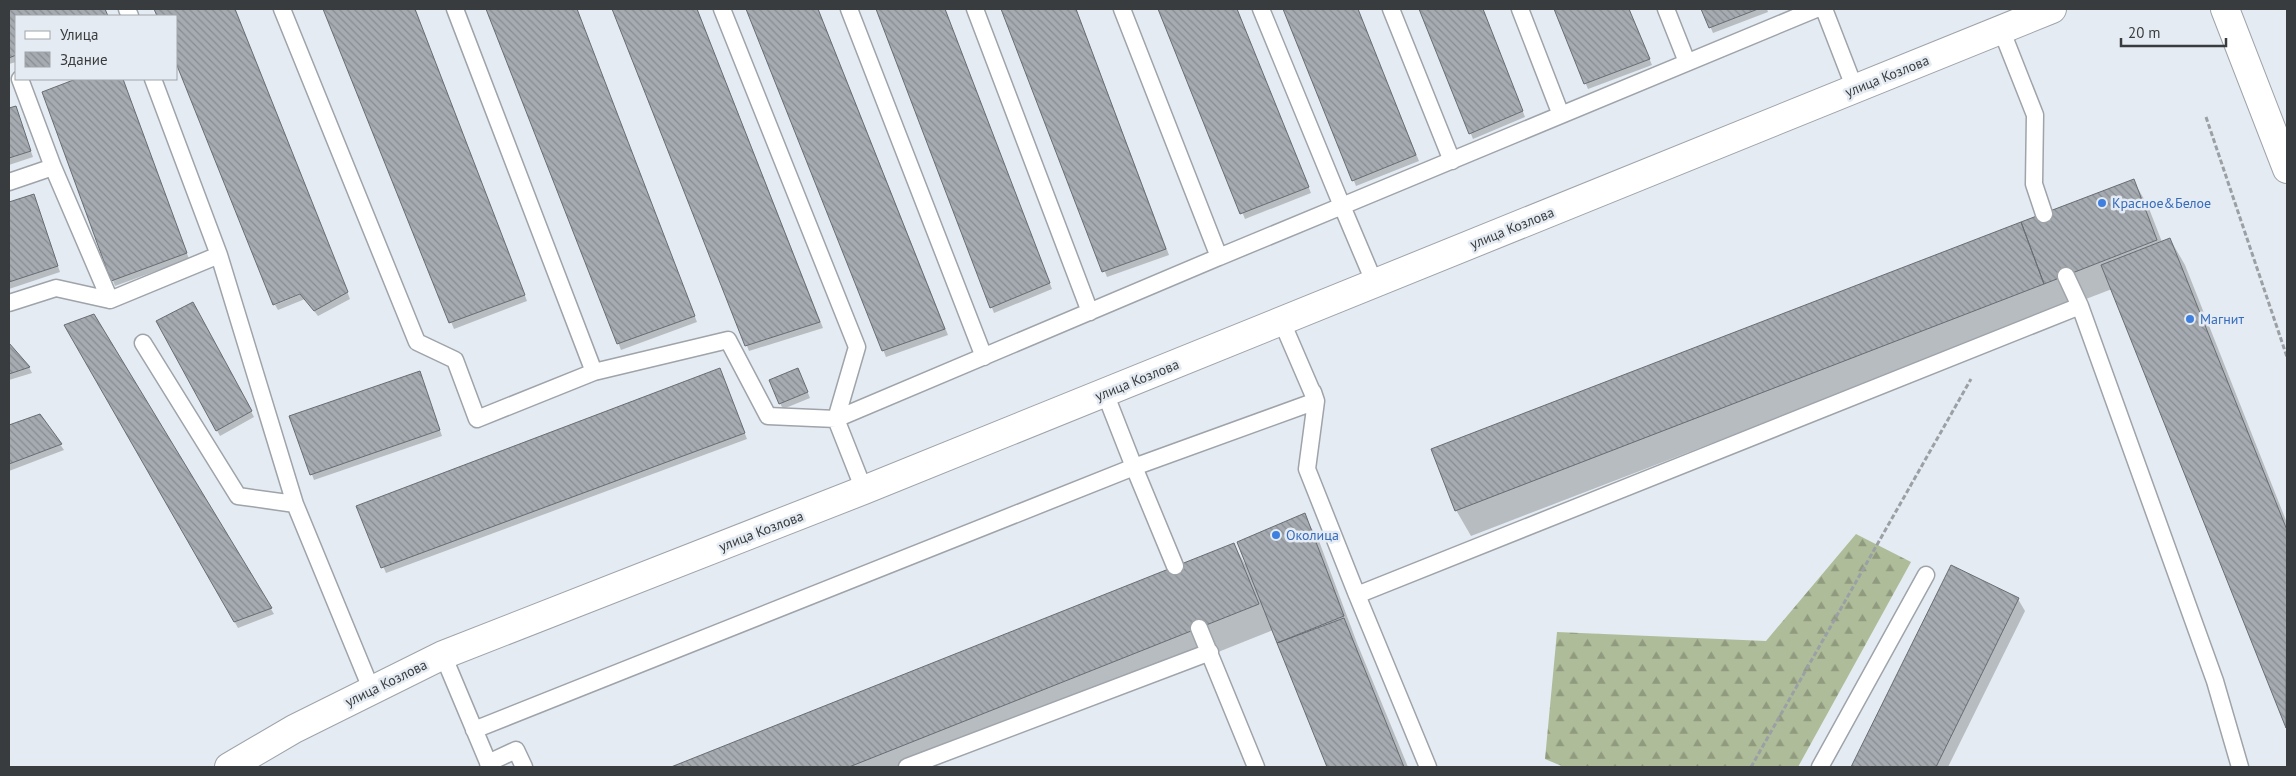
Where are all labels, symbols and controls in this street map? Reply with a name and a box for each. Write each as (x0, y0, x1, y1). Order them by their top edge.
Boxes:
legend (15, 15, 178, 80)
scale bar (2121, 15, 2226, 47)
text: 20 m (2128, 23, 2161, 42)
text: Улица (60, 25, 98, 44)
text: Здание (60, 50, 108, 69)
street label: улица Козлова (1842, 51, 1932, 101)
place label: Красное&Белое (2112, 194, 2211, 212)
marker: Красное&Белое (2096, 197, 2108, 209)
street label: улица Козлова (1467, 203, 1557, 253)
place label: Магнит (2200, 310, 2244, 328)
marker: Магнит (2184, 313, 2196, 325)
street label: улица Козлова (1092, 355, 1182, 405)
street label: улица Козлова (716, 507, 806, 555)
place label: Околица (1286, 526, 1339, 544)
marker: Околица (1270, 529, 1282, 541)
street label: улица Козлова (342, 655, 430, 711)

